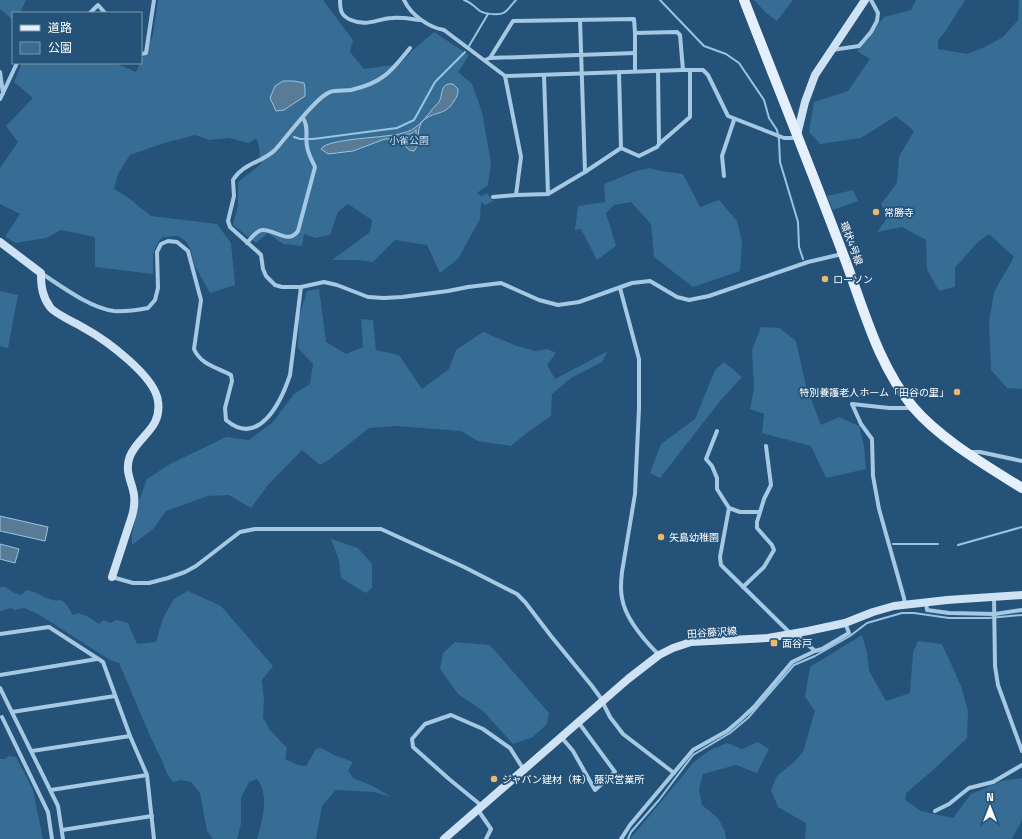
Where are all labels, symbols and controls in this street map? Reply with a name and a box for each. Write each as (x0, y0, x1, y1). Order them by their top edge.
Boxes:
legend (12, 12, 142, 64)
text: 道路 (48, 18, 72, 37)
text: 公園 (48, 38, 72, 57)
park label: 小雀公園 (389, 133, 429, 148)
place label: 常勝寺 (884, 205, 914, 220)
marker: 常勝寺 (871, 207, 881, 217)
street label: 環状4号線 (836, 219, 867, 267)
place label: ローソン (833, 272, 873, 287)
marker: ローソン (820, 274, 830, 284)
place label: 特別養護老人ホーム「田谷の里」 (799, 385, 949, 400)
marker: 特別養護老人ホーム「田谷の里」 (952, 387, 962, 397)
place label: 矢島幼稚園 (669, 530, 719, 545)
marker: 矢島幼稚園 (656, 532, 666, 542)
street label: 田谷藤沢線 (687, 623, 737, 642)
place label: 面谷戸 (782, 636, 812, 651)
marker: 面谷戸 (769, 638, 779, 648)
place label: ジャパン建材（株） 藤沢営業所 (502, 772, 644, 787)
marker: ジャパン建材（株） 藤沢営業所 (489, 774, 499, 784)
north arrow (970, 787, 1010, 827)
text: N (986, 789, 994, 805)

